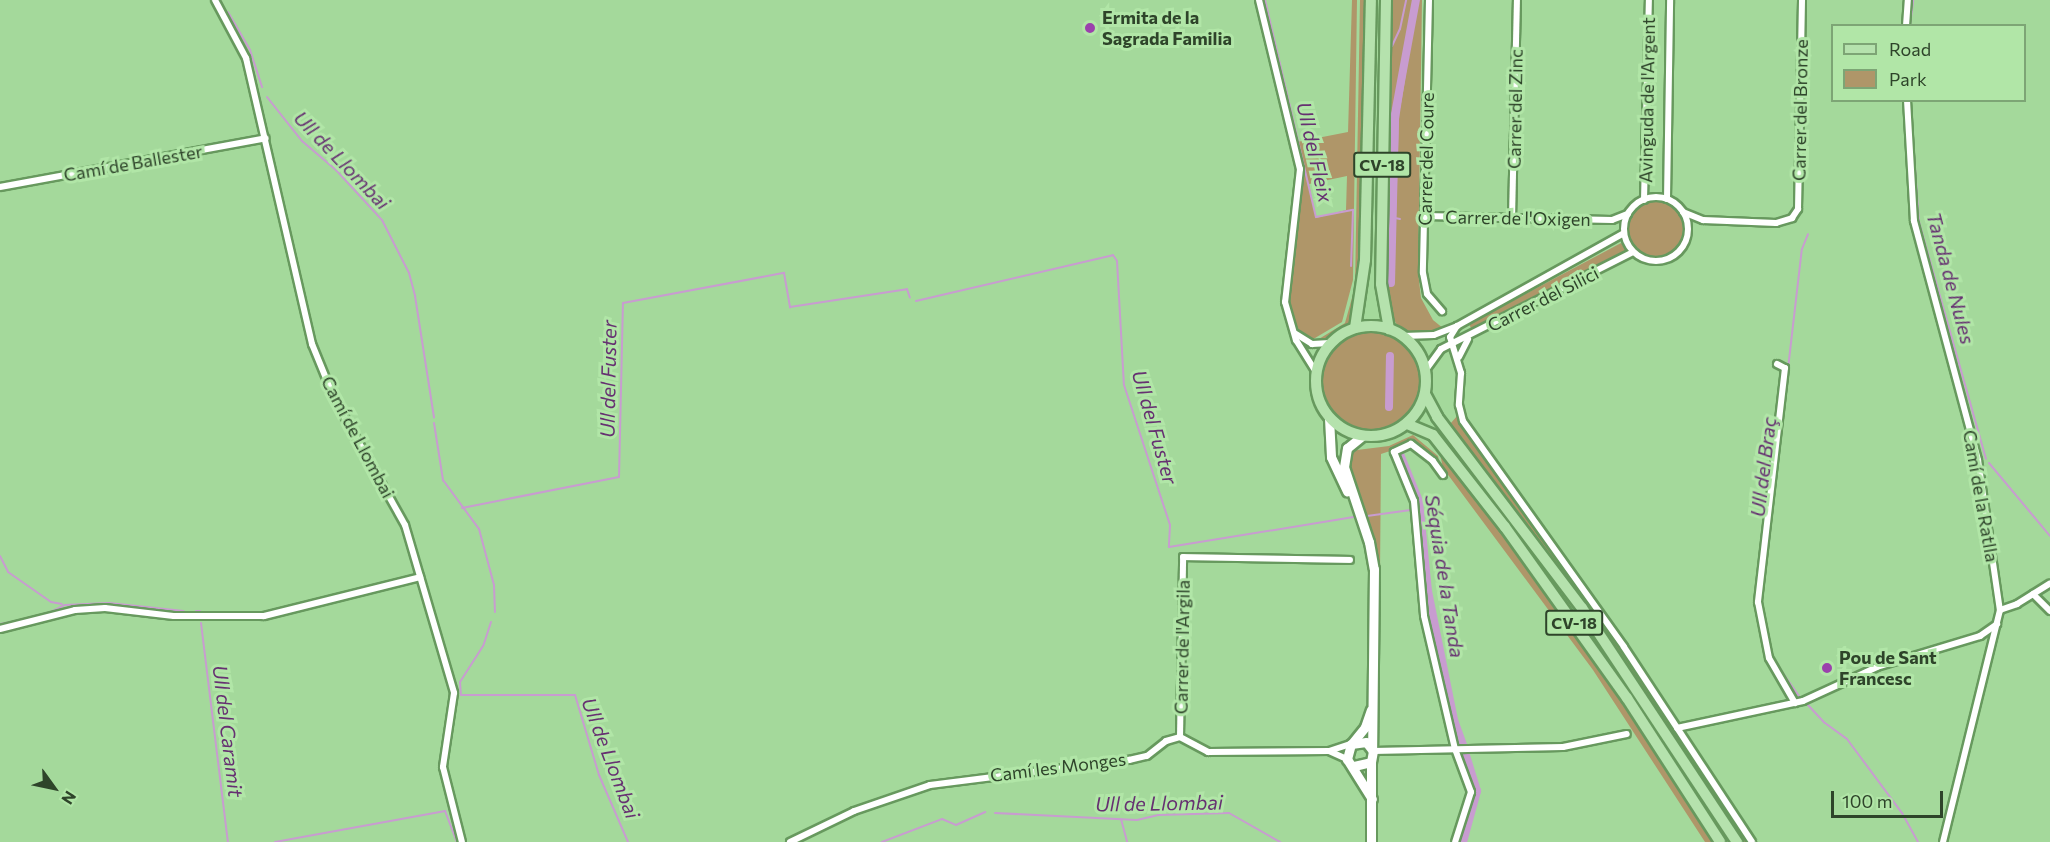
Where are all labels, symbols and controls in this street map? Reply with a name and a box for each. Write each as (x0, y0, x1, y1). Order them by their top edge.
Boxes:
place label: Ermita de la Sagrada Familia (1102, 7, 1232, 50)
street label: Avinguda de l'Argent (1635, 17, 1659, 183)
marker: Ermita de la Sagrada Familia (1083, 21, 1097, 35)
legend (1831, 24, 2026, 102)
text: Road (1889, 38, 1931, 60)
street label: Carrer del Bronze (1788, 39, 1812, 181)
street label: Carrer del Zinc (1503, 49, 1527, 169)
text: Park (1889, 68, 1927, 90)
street label: Carrer del Coure (1414, 92, 1438, 226)
water label: Ull del Fleix (1292, 99, 1338, 205)
water label: Ull de Llombai (289, 106, 395, 214)
street label: Camí de Ballester (62, 140, 204, 186)
road number: CV-18 (1352, 152, 1412, 178)
street label: Carrer de l'Oxigen (1445, 206, 1591, 230)
water label: Tanda de Nules (1922, 209, 1980, 347)
street label: Carrer del Silici (1484, 262, 1602, 336)
water label: Ull del Fuster (595, 320, 621, 438)
water label: Ull del Fuster (1127, 367, 1183, 487)
street label: Camí de Llombai (317, 372, 399, 502)
water label: Ull del Braç (1745, 416, 1781, 518)
street label: Camí de la Ratlla (1959, 428, 2003, 564)
water label: Séquia de la Tanda (1420, 493, 1470, 659)
street label: Carrer de l'Argila (1170, 580, 1194, 714)
road number: CV-18 (1544, 610, 1604, 636)
place label: Pou de Sant Francesc (1839, 647, 1937, 690)
marker: Pou de Sant Francesc (1820, 661, 1834, 675)
water label: Ull del Caramit (208, 664, 248, 798)
water label: Ull de Llombai (577, 694, 645, 822)
street label: Camí les Monges (989, 748, 1127, 786)
north arrow (24, 758, 84, 818)
scale bar (1834, 779, 1946, 817)
text: N (58, 788, 81, 808)
water label: Ull de Llombai (1095, 790, 1223, 816)
text: 100 m (1842, 790, 1892, 812)

